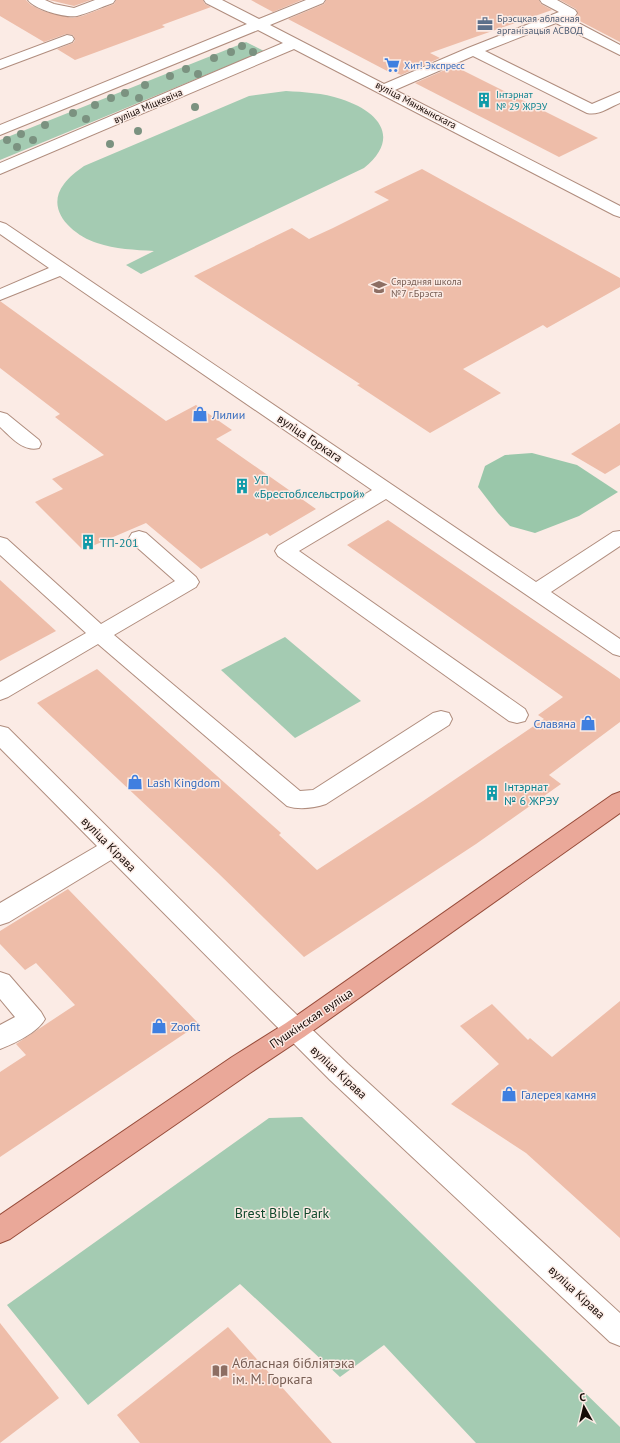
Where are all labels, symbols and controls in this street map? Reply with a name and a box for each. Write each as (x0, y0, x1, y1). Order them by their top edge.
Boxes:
place label: Брэсцкая абласная арганізацыя АСВОД (497, 12, 583, 37)
office icon: Брэсцкая абласная арганізацыя АСВОД (476, 15, 494, 33)
supermarket icon: Хит! Экспресс (383, 56, 401, 74)
place label: Хит! Экспресс (404, 59, 465, 72)
street label: вуліца Мянжынскага (373, 78, 459, 132)
street label: вуліца Міцкевіча (112, 86, 184, 126)
place label: Інтэрнат № 29 ЖРЭУ (496, 88, 548, 113)
building icon: Інтэрнат № 29 ЖРЭУ (475, 91, 493, 109)
place label: Сярэдняя школа №7 г.Брэста (391, 275, 462, 300)
school or university icon: Сярэдняя школа №7 г.Брэста (370, 278, 388, 296)
shop icon: Лилии (191, 405, 209, 423)
place label: Лилии (211, 407, 245, 422)
street label: вуліца Горкага (275, 411, 345, 465)
place label: УП «Брестоблсельстрой» (254, 472, 365, 501)
building icon: УП «Брестоблсельстрой» (233, 477, 251, 495)
building icon: ТП-201 (79, 533, 97, 551)
place label: ТП-201 (100, 535, 139, 550)
shop icon: Славяна (579, 714, 597, 732)
place label: Славяна (533, 716, 576, 731)
shop icon: Lash Kingdom (126, 773, 144, 791)
place label: Lash Kingdom (147, 775, 220, 790)
place label: Інтэрнат № 6 ЖРЭУ (504, 779, 559, 808)
building icon: Інтэрнат № 6 ЖРЭУ (483, 784, 501, 802)
street label: вуліца Кірава (78, 813, 140, 875)
street label: Пушкінская вуліца (267, 985, 355, 1051)
shop icon: Zoofit (150, 1017, 168, 1035)
place label: Zoofit (171, 1019, 200, 1034)
street label: вуліца Кірава (308, 1042, 370, 1102)
shop icon: Галерея камня (500, 1085, 518, 1103)
place label: Галерея камня (521, 1087, 596, 1102)
park label: Brest Bible Park (235, 1204, 330, 1222)
street label: вуліца Кірава (546, 1262, 608, 1322)
place label: Абласная бібліятэка ім. М. Горкага (232, 1354, 355, 1388)
library icon: Абласная бібліятэка ім. М. Горкага (211, 1362, 229, 1380)
north arrow (564, 1387, 604, 1427)
text: С (579, 1390, 587, 1404)

